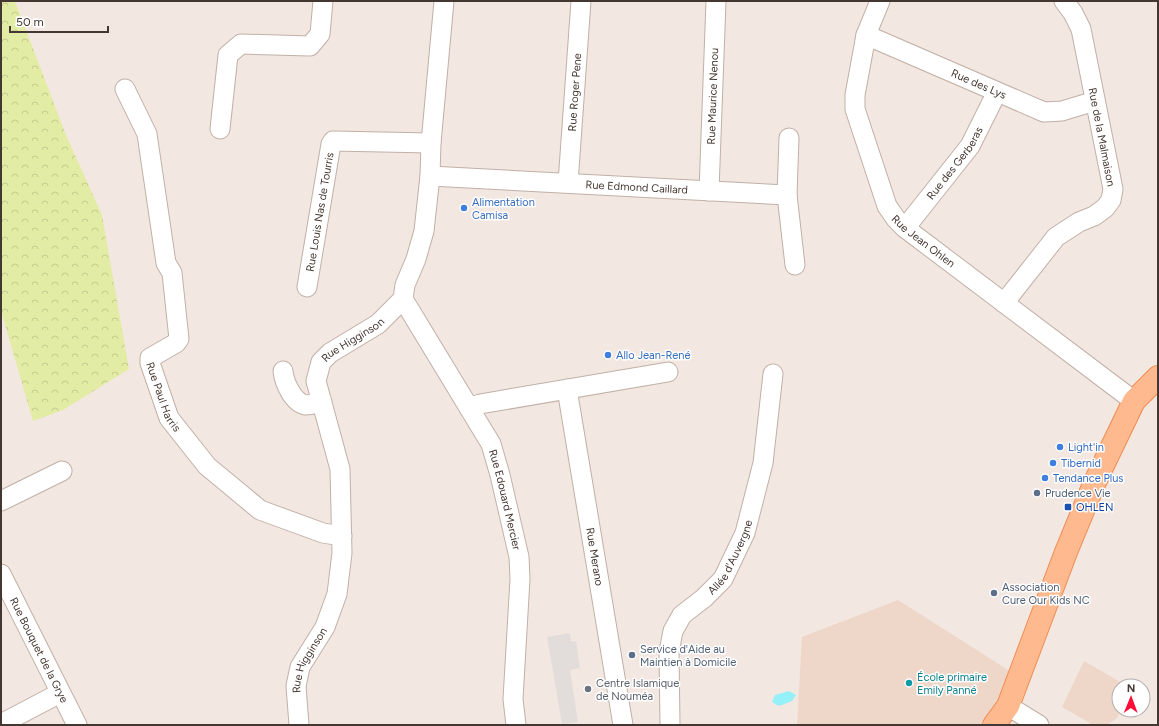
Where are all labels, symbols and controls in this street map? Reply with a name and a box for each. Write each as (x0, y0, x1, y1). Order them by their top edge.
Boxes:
scale bar (10, 8, 108, 34)
text: 50 m (16, 15, 44, 29)
street label: Rue Maurice Nenou (705, 47, 721, 145)
street label: Rue Roger Pene (566, 53, 584, 132)
street label: Rue des Lys (949, 67, 1008, 102)
street label: Rue de la Malmaison (1086, 87, 1117, 188)
street label: Rue des Gerberas (924, 125, 986, 202)
street label: Rue Louis Nas de Tourris (304, 152, 336, 273)
street label: Rue Edmond Caillard (585, 178, 688, 197)
place label: Alimentation Camisa (472, 196, 535, 222)
marker: Alimentation Camisa (459, 203, 469, 213)
street label: Rue Jean Ohlen (889, 212, 957, 270)
street label: Rue Higginson (319, 315, 387, 365)
place label: Allo Jean-René (616, 349, 690, 362)
marker: Allo Jean-René (603, 350, 613, 360)
street label: Rue Paul Harris (143, 361, 183, 434)
place label: Light'in (1068, 441, 1104, 454)
marker: Light'in (1055, 442, 1065, 452)
street label: Rue Edouard Mercier (486, 448, 523, 552)
place label: Tibernid (1061, 457, 1101, 470)
marker: Tibernid (1048, 458, 1058, 468)
place label: Tendance Plus (1053, 472, 1123, 485)
marker: Tendance Plus (1040, 473, 1050, 483)
place label: Prudence Vie (1045, 487, 1111, 500)
marker: Prudence Vie (1032, 488, 1042, 498)
place label: OHLEN (1076, 501, 1114, 514)
marker: OHLEN (1063, 502, 1073, 512)
street label: Allée d'Auvergne (705, 519, 755, 597)
street label: Rue Merano (583, 527, 606, 587)
place label: Association Cure Our Kids NC (1002, 581, 1090, 607)
marker: Association Cure Our Kids NC (989, 588, 999, 598)
street label: Rue Bouquet de la Grye (7, 595, 71, 705)
street label: Rue Higginson (290, 625, 330, 694)
place label: Service d'Aide au Maintien à Domicile (640, 643, 736, 669)
marker: Service d'Aide au Maintien à Domicile (627, 650, 637, 660)
place label: École primaire Emily Panné (917, 671, 987, 697)
place label: Centre Islamique de Nouméa (596, 677, 679, 703)
marker: École primaire Emily Panné (904, 678, 914, 688)
north arrow (1111, 678, 1151, 718)
text: N (1127, 682, 1136, 695)
marker: Centre Islamique de Nouméa (583, 684, 593, 694)

